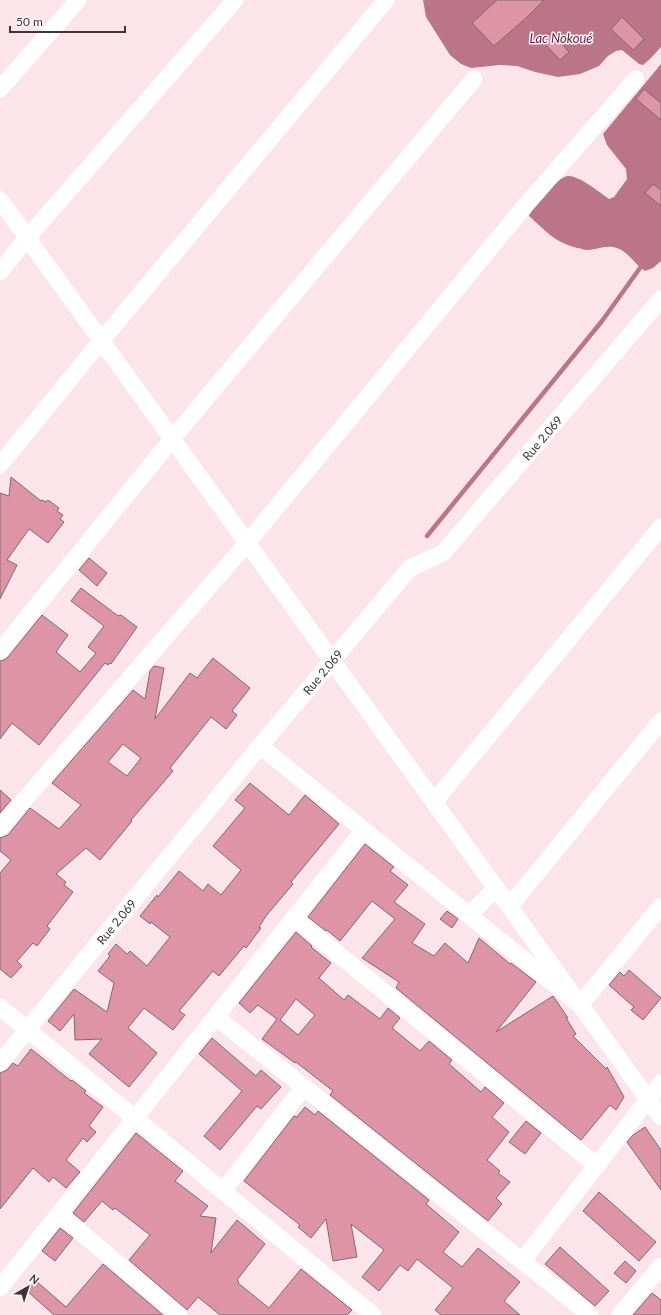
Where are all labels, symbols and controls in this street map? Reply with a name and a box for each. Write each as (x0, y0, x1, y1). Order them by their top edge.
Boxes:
scale bar (10, 8, 125, 34)
text: 50 m (16, 14, 43, 29)
water label: Lac Nokoué (530, 30, 593, 46)
street label: Rue 2.069 (519, 412, 565, 463)
street label: Rue 2.069 (299, 646, 346, 697)
street label: Rue 2.069 (93, 896, 139, 947)
north arrow (8, 1267, 48, 1307)
text: N (27, 1271, 42, 1287)

